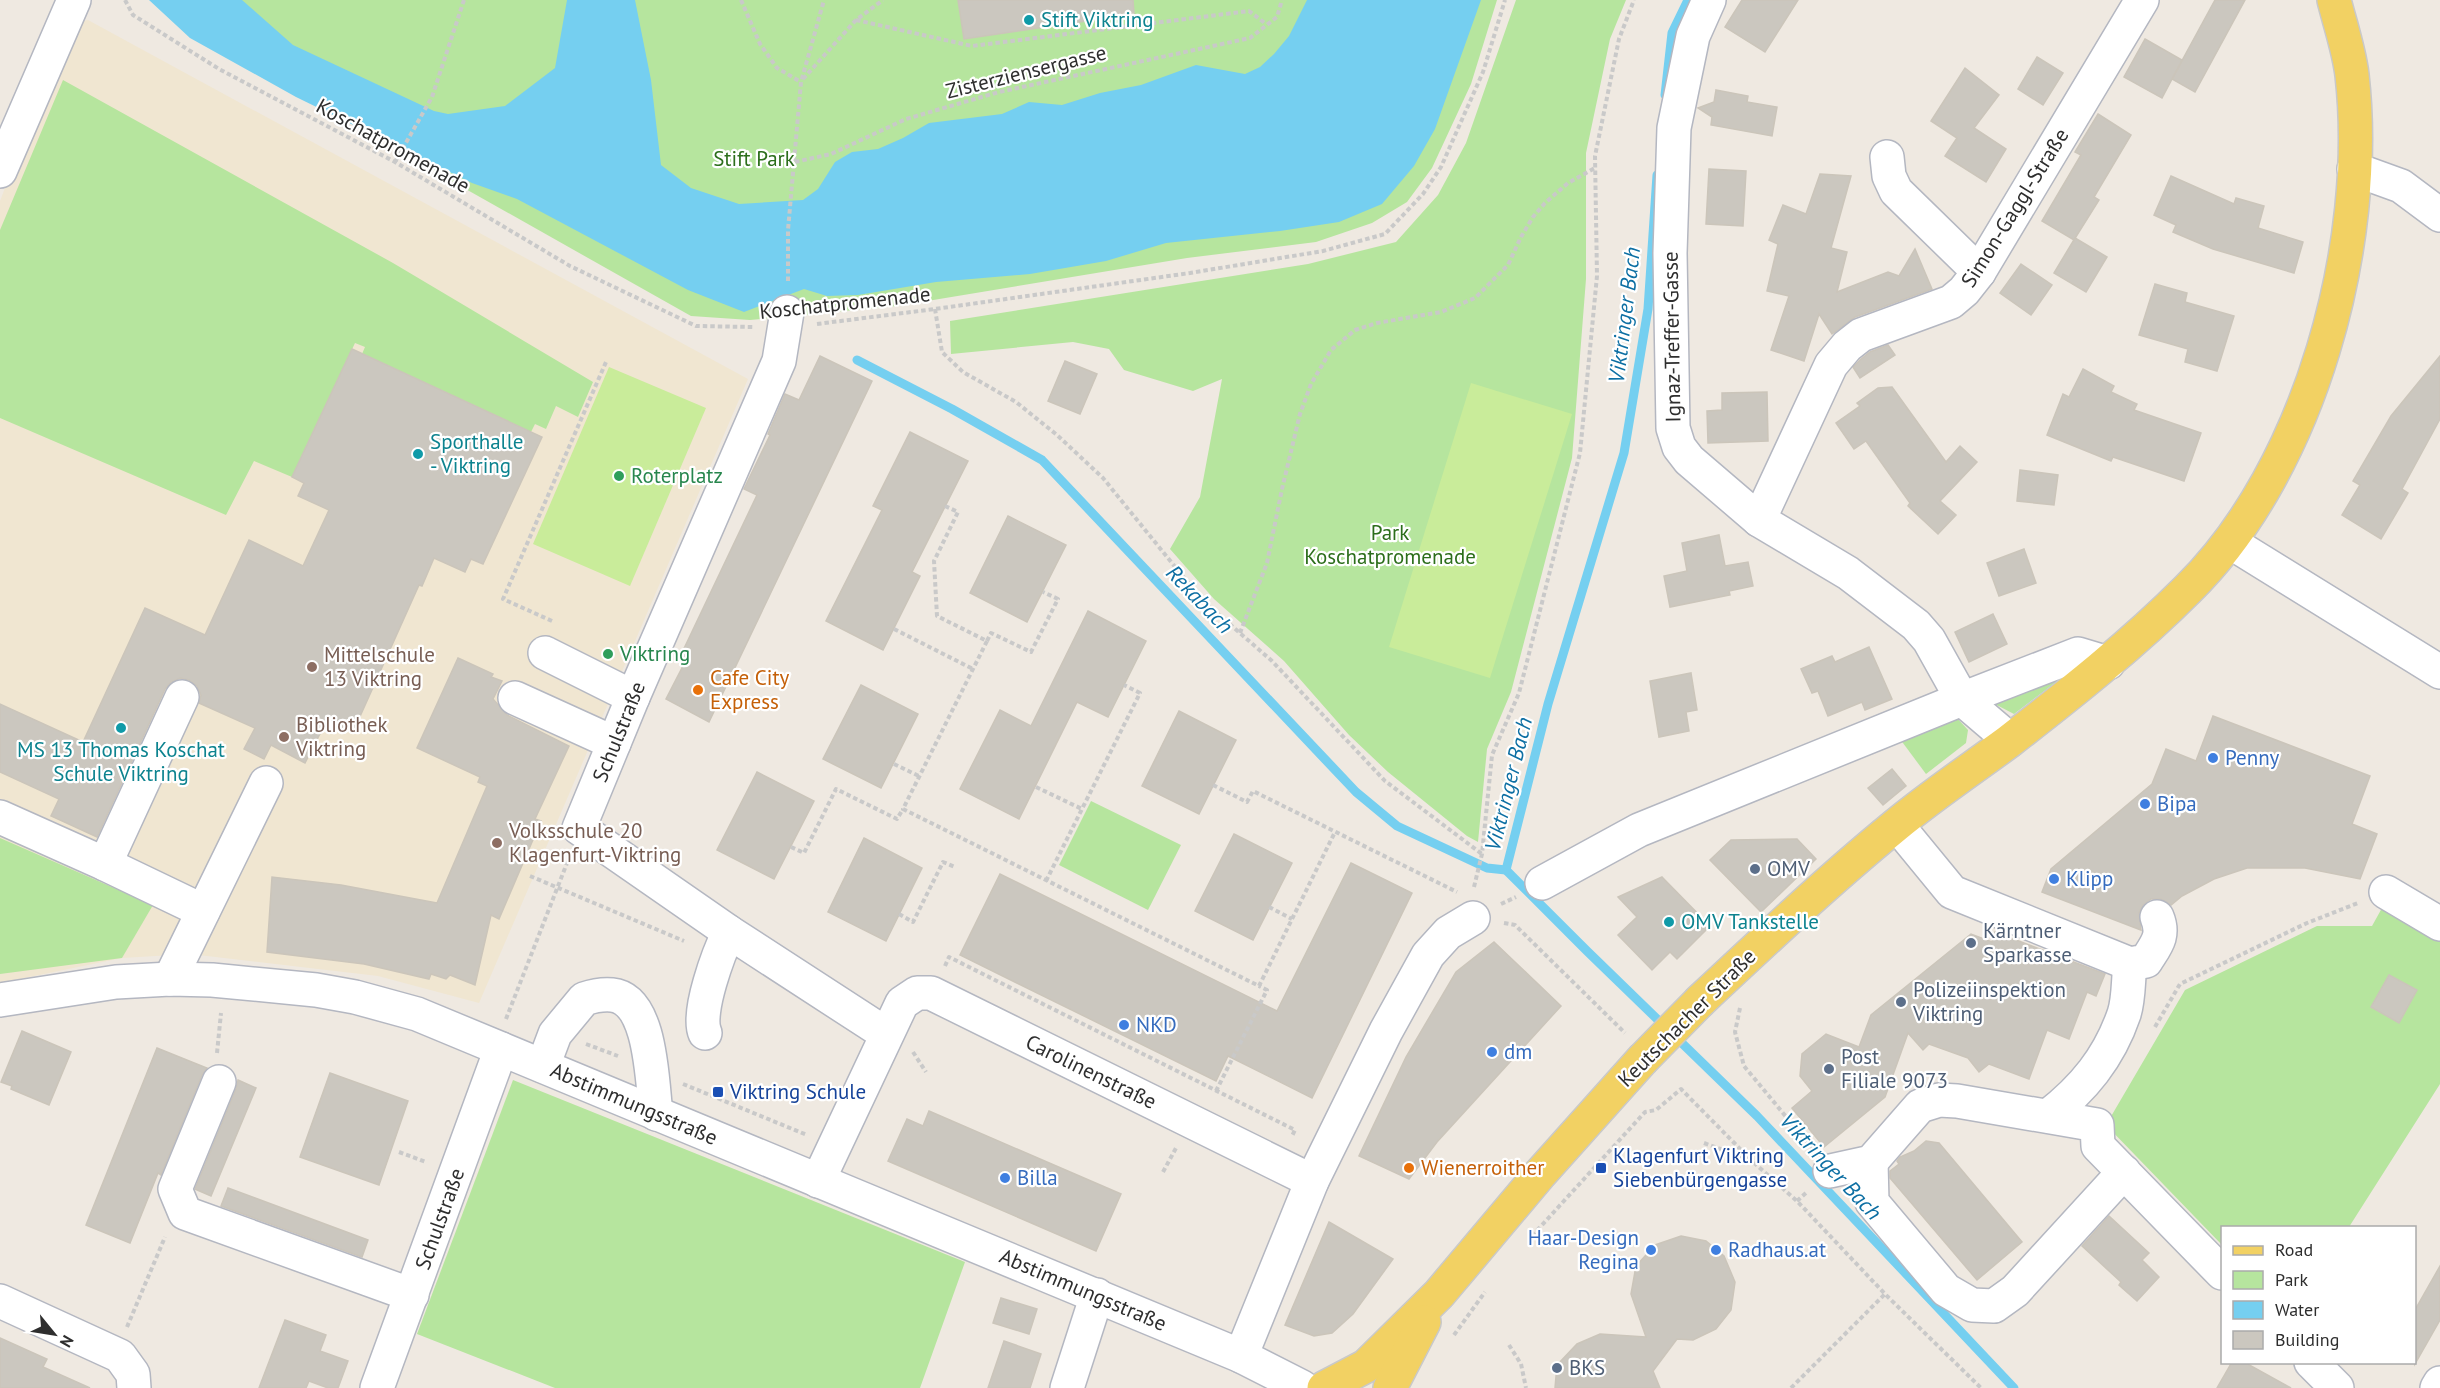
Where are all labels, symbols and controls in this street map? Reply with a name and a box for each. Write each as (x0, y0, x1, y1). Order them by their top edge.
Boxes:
place label: Stift Viktring (1041, 6, 1154, 33)
marker: Stift Viktring (1022, 13, 1036, 27)
street label: Zisterziensergasse (943, 39, 1109, 105)
street label: Koschatpromenade (312, 92, 475, 199)
street label: Simon-Gaggl-Straße (1955, 123, 2074, 292)
park label: Stift Park (713, 145, 795, 172)
water label: Viktringer Bach (1602, 245, 1646, 385)
street label: Ignaz-Treffer-Gasse (1657, 251, 1686, 423)
street label: Koschatpromenade (758, 280, 932, 325)
place label: Sporthalle - Viktring (430, 428, 524, 479)
marker: Sporthalle - Viktring (411, 447, 425, 461)
place label: Roterplatz (631, 462, 723, 489)
marker: Roterplatz (612, 469, 626, 483)
park label: Park Koschatpromenade (1304, 519, 1476, 570)
water label: Rekabach (1160, 559, 1240, 639)
place label: Viktring (619, 640, 690, 667)
place label: Mittelschule 13 Viktring (324, 641, 435, 692)
marker: Viktring (601, 647, 615, 661)
marker: Mittelschule 13 Viktring (305, 660, 319, 674)
place label: Cafe City Express (710, 664, 790, 715)
street label: Schulstraße (586, 678, 651, 786)
marker: Cafe City Express (691, 683, 705, 697)
place label: Bibliothek Viktring (295, 711, 388, 762)
water label: Viktringer Bach (1478, 714, 1538, 854)
marker: MS 13 Thomas Koschat Schule Viktring (114, 721, 128, 735)
marker: Bibliothek Viktring (277, 730, 291, 744)
place label: MS 13 Thomas Koschat Schule Viktring (17, 736, 225, 787)
place label: Penny (2225, 744, 2280, 771)
marker: Penny (2206, 751, 2220, 765)
place label: Bipa (2157, 790, 2197, 817)
marker: Bipa (2138, 797, 2152, 811)
place label: Volksschule 20 Klagenfurt-Viktring (508, 817, 681, 868)
marker: Volksschule 20 Klagenfurt-Viktring (490, 836, 504, 850)
place label: OMV (1767, 855, 1810, 882)
marker: OMV (1748, 862, 1762, 876)
place label: Klipp (2066, 865, 2113, 892)
marker: Klipp (2047, 872, 2061, 886)
place label: OMV Tankstelle (1681, 908, 1819, 935)
marker: OMV Tankstelle (1662, 915, 1676, 929)
place label: Kärntner Sparkasse (1983, 917, 2072, 968)
marker: Kärntner Sparkasse (1964, 936, 1978, 950)
street label: Keutschacher Straße (1612, 943, 1761, 1092)
place label: Polizeiinspektion Viktring (1912, 976, 2066, 1027)
marker: Polizeiinspektion Viktring (1894, 995, 1908, 1009)
place label: NKD (1136, 1011, 1177, 1038)
marker: NKD (1117, 1018, 1131, 1032)
street label: Carolinenstraße (1021, 1028, 1161, 1115)
place label: dm (1504, 1038, 1532, 1065)
place label: Post Filiale 9073 (1841, 1043, 1948, 1094)
marker: dm (1485, 1045, 1499, 1059)
street label: Abstimmungsstraße (547, 1056, 722, 1151)
marker: Post Filiale 9073 (1822, 1062, 1836, 1076)
place label: Viktring Schule (729, 1078, 866, 1105)
marker: Viktring Schule (711, 1085, 725, 1099)
water label: Viktringer Bach (1774, 1106, 1888, 1226)
place label: Klagenfurt Viktring Siebenbürgengasse (1613, 1142, 1787, 1193)
place label: Wienerroither (1421, 1154, 1544, 1181)
marker: Wienerroither (1402, 1161, 1416, 1175)
marker: Klagenfurt Viktring Siebenbürgengasse (1594, 1161, 1608, 1175)
street label: Schulstraße (409, 1164, 470, 1273)
place label: Billa (1017, 1164, 1058, 1191)
marker: Billa (998, 1171, 1012, 1185)
place label: Haar-Design Regina (1528, 1224, 1639, 1275)
legend (2221, 1226, 2416, 1364)
place label: Radhaus.at (1728, 1236, 1826, 1263)
text: Road (2275, 1238, 2313, 1261)
street label: Abstimmungsstraße (996, 1242, 1171, 1337)
marker: Haar-Design Regina (1644, 1243, 1658, 1257)
marker: Radhaus.at (1709, 1243, 1723, 1257)
text: Park (2275, 1268, 2308, 1291)
text: Water (2275, 1298, 2319, 1321)
north arrow (24, 1304, 84, 1364)
text: Building (2275, 1328, 2339, 1351)
text: N (56, 1332, 78, 1351)
place label: BKS (1569, 1354, 1605, 1381)
marker: BKS (1550, 1361, 1564, 1375)

